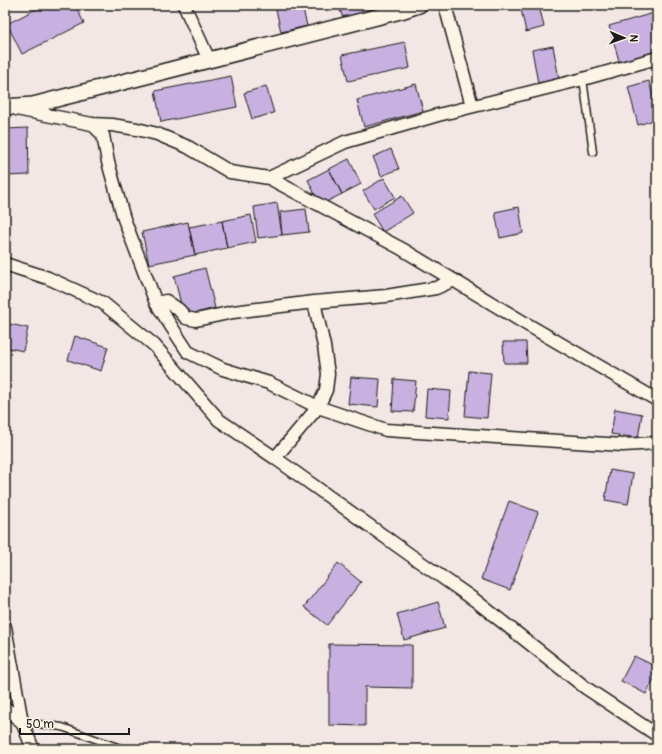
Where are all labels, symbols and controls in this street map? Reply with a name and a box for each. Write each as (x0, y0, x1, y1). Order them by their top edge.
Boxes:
north arrow (604, 18, 644, 58)
text: N (627, 34, 640, 43)
scale bar (20, 710, 129, 736)
text: 50 m (26, 717, 54, 732)

